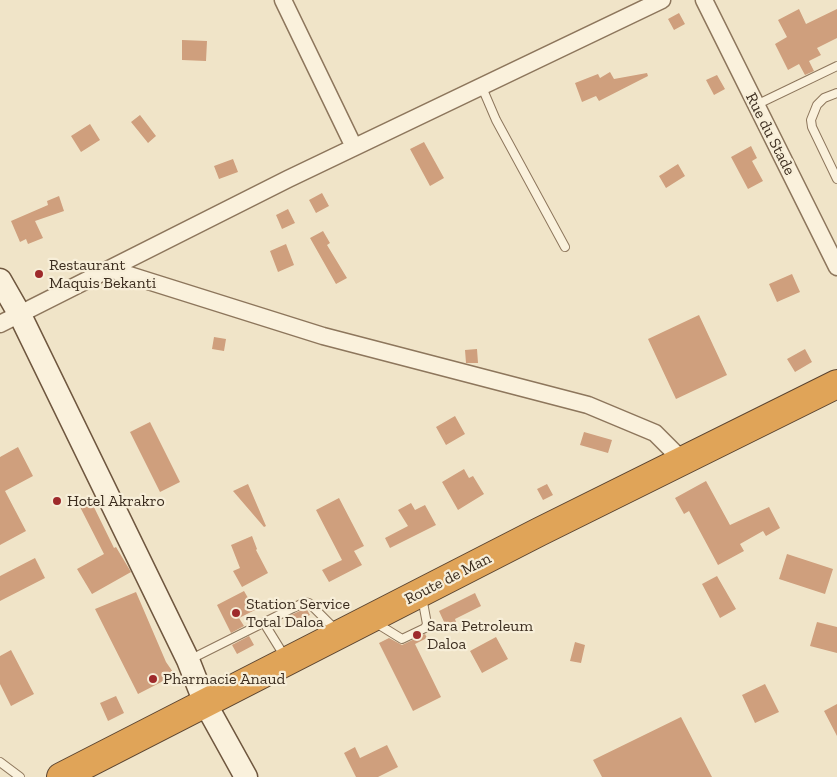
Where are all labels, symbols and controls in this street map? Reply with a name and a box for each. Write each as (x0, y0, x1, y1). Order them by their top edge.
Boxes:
street label: Rue du Stade (741, 90, 799, 178)
place label: Restaurant Maquis Bekanti (49, 255, 156, 293)
marker: Restaurant Maquis Bekanti (33, 268, 45, 280)
place label: Hotel Akrakro (67, 491, 165, 511)
marker: Hotel Akrakro (51, 495, 63, 507)
street label: Route de Man (401, 549, 495, 609)
place label: Station Service Total Daloa (246, 594, 350, 632)
marker: Station Service Total Daloa (230, 607, 242, 619)
place label: Sara Petroleum Daloa (427, 616, 533, 654)
marker: Sara Petroleum Daloa (411, 629, 423, 641)
place label: Pharmacie Anaud (163, 669, 285, 689)
marker: Pharmacie Anaud (147, 673, 159, 685)

